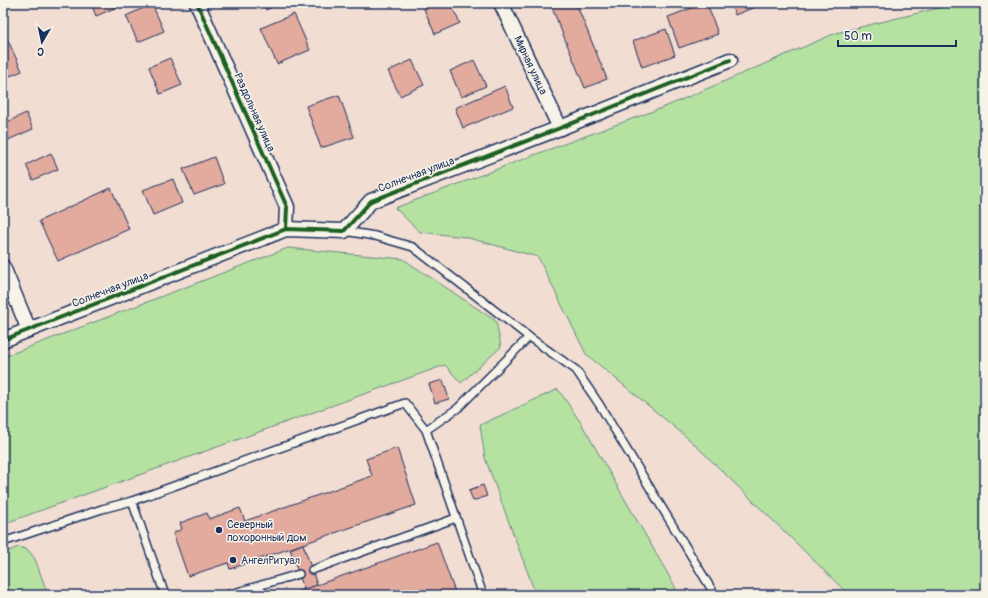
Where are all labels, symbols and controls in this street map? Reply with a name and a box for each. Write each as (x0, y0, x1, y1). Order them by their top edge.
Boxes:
north arrow (22, 22, 62, 62)
scale bar (838, 22, 956, 48)
text: 50 m (844, 29, 872, 44)
street label: Мирная улица (511, 34, 550, 97)
text: С (36, 44, 45, 58)
street label: Раздольная улица (231, 71, 278, 154)
street label: Солнечная улица (376, 154, 456, 195)
street label: Солнечная улица (70, 269, 150, 310)
place label: Северный похоронный дом (227, 518, 307, 544)
marker: Северный похоронный дом (214, 525, 224, 535)
place label: АнгелРитуал (241, 554, 300, 567)
marker: АнгелРитуал (228, 555, 238, 565)

